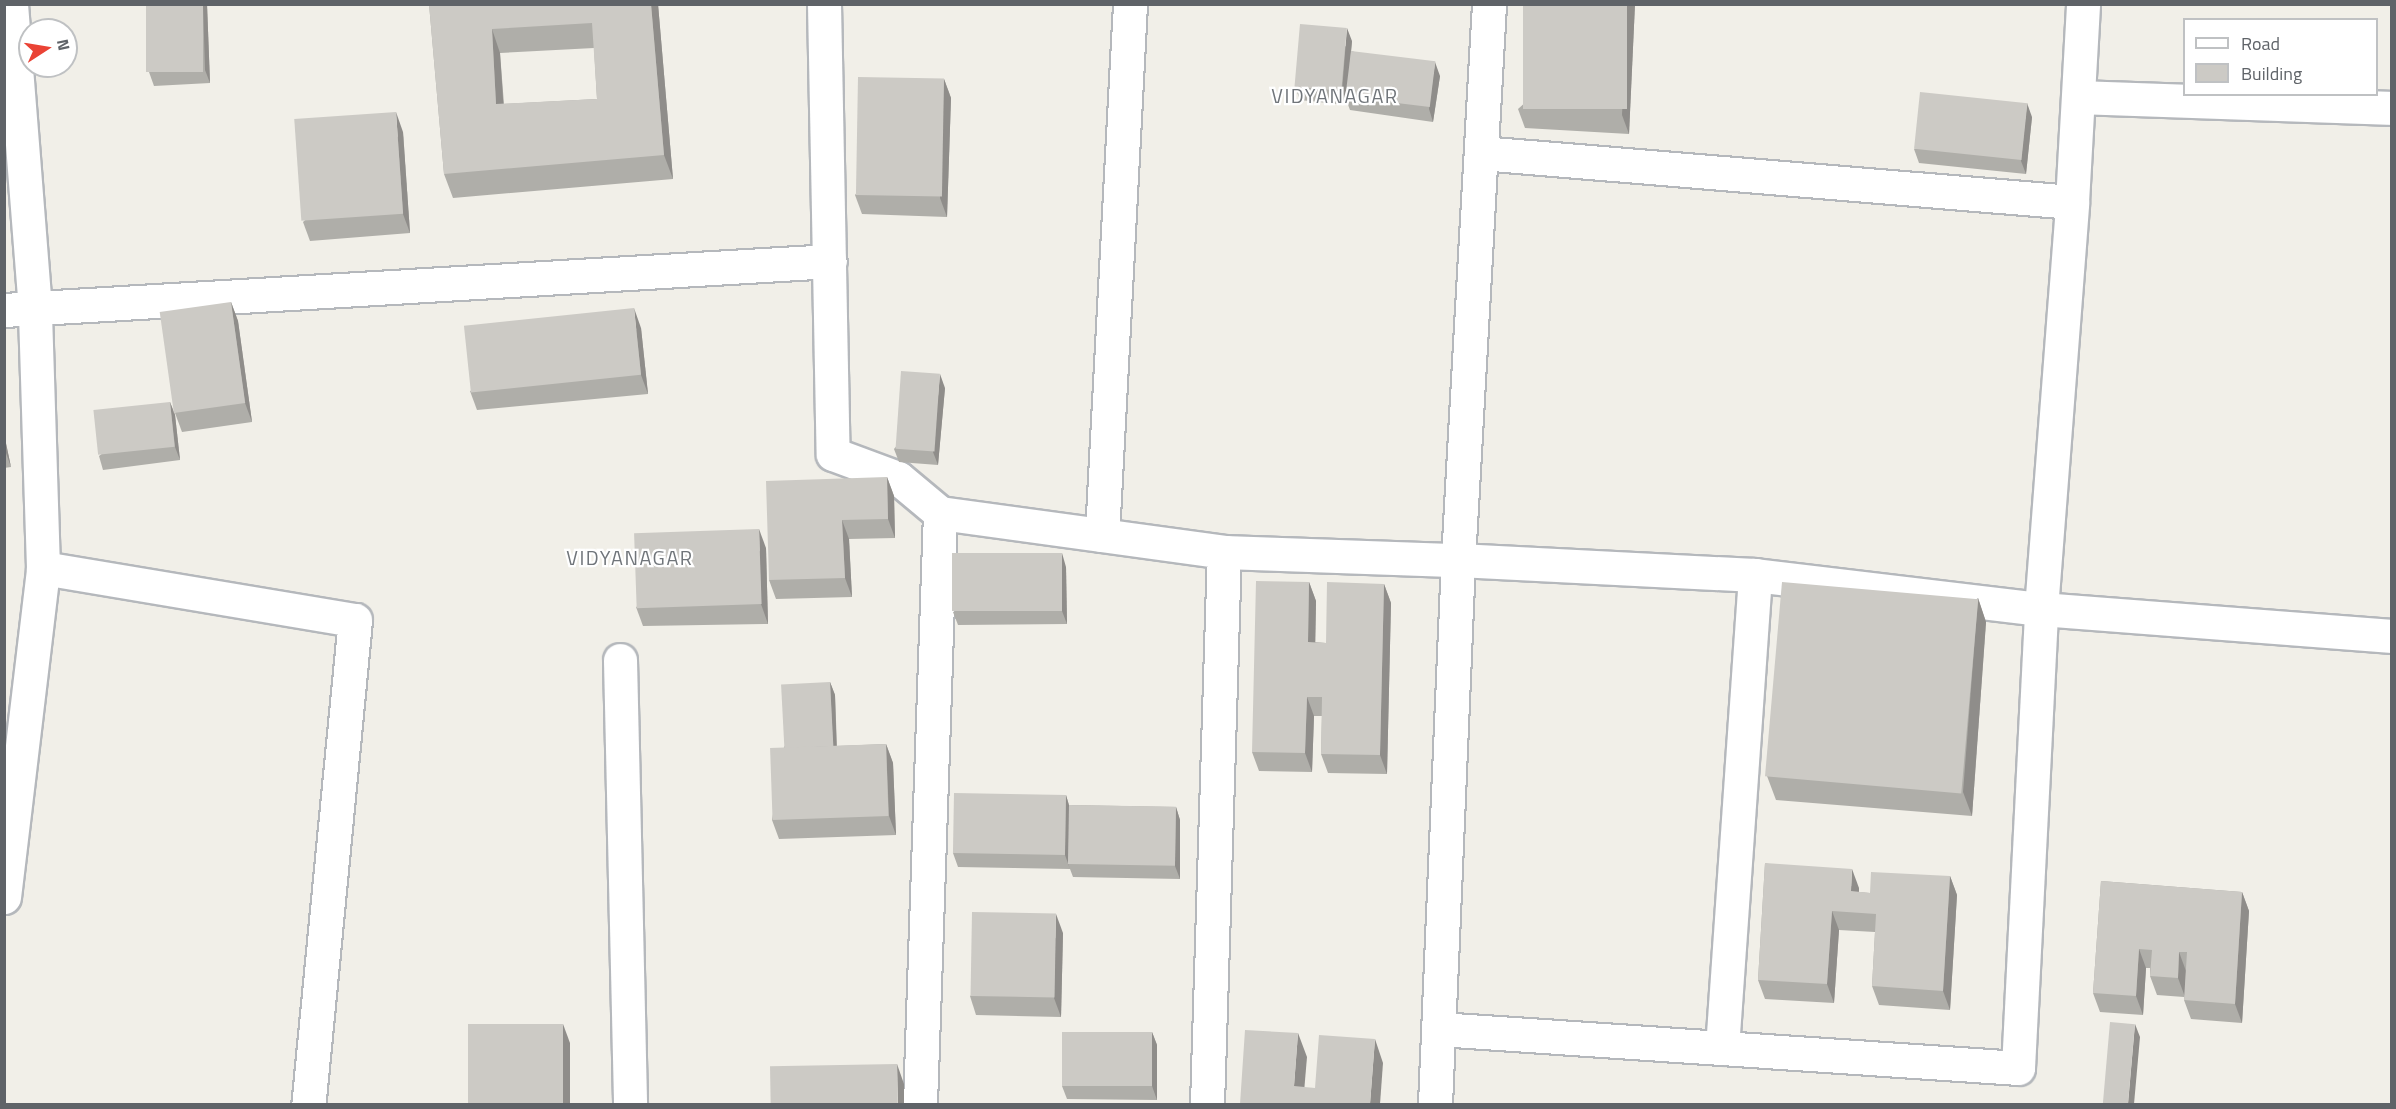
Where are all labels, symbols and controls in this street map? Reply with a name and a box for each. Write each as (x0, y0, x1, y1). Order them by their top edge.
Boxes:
north arrow (18, 18, 78, 78)
legend (2183, 18, 2378, 96)
text: Road (2241, 30, 2280, 57)
text: N (51, 37, 77, 53)
text: Building (2241, 60, 2302, 87)
district label: VIDYANAGAR (1271, 83, 1399, 107)
district label: VIDYANAGAR (566, 545, 694, 569)

